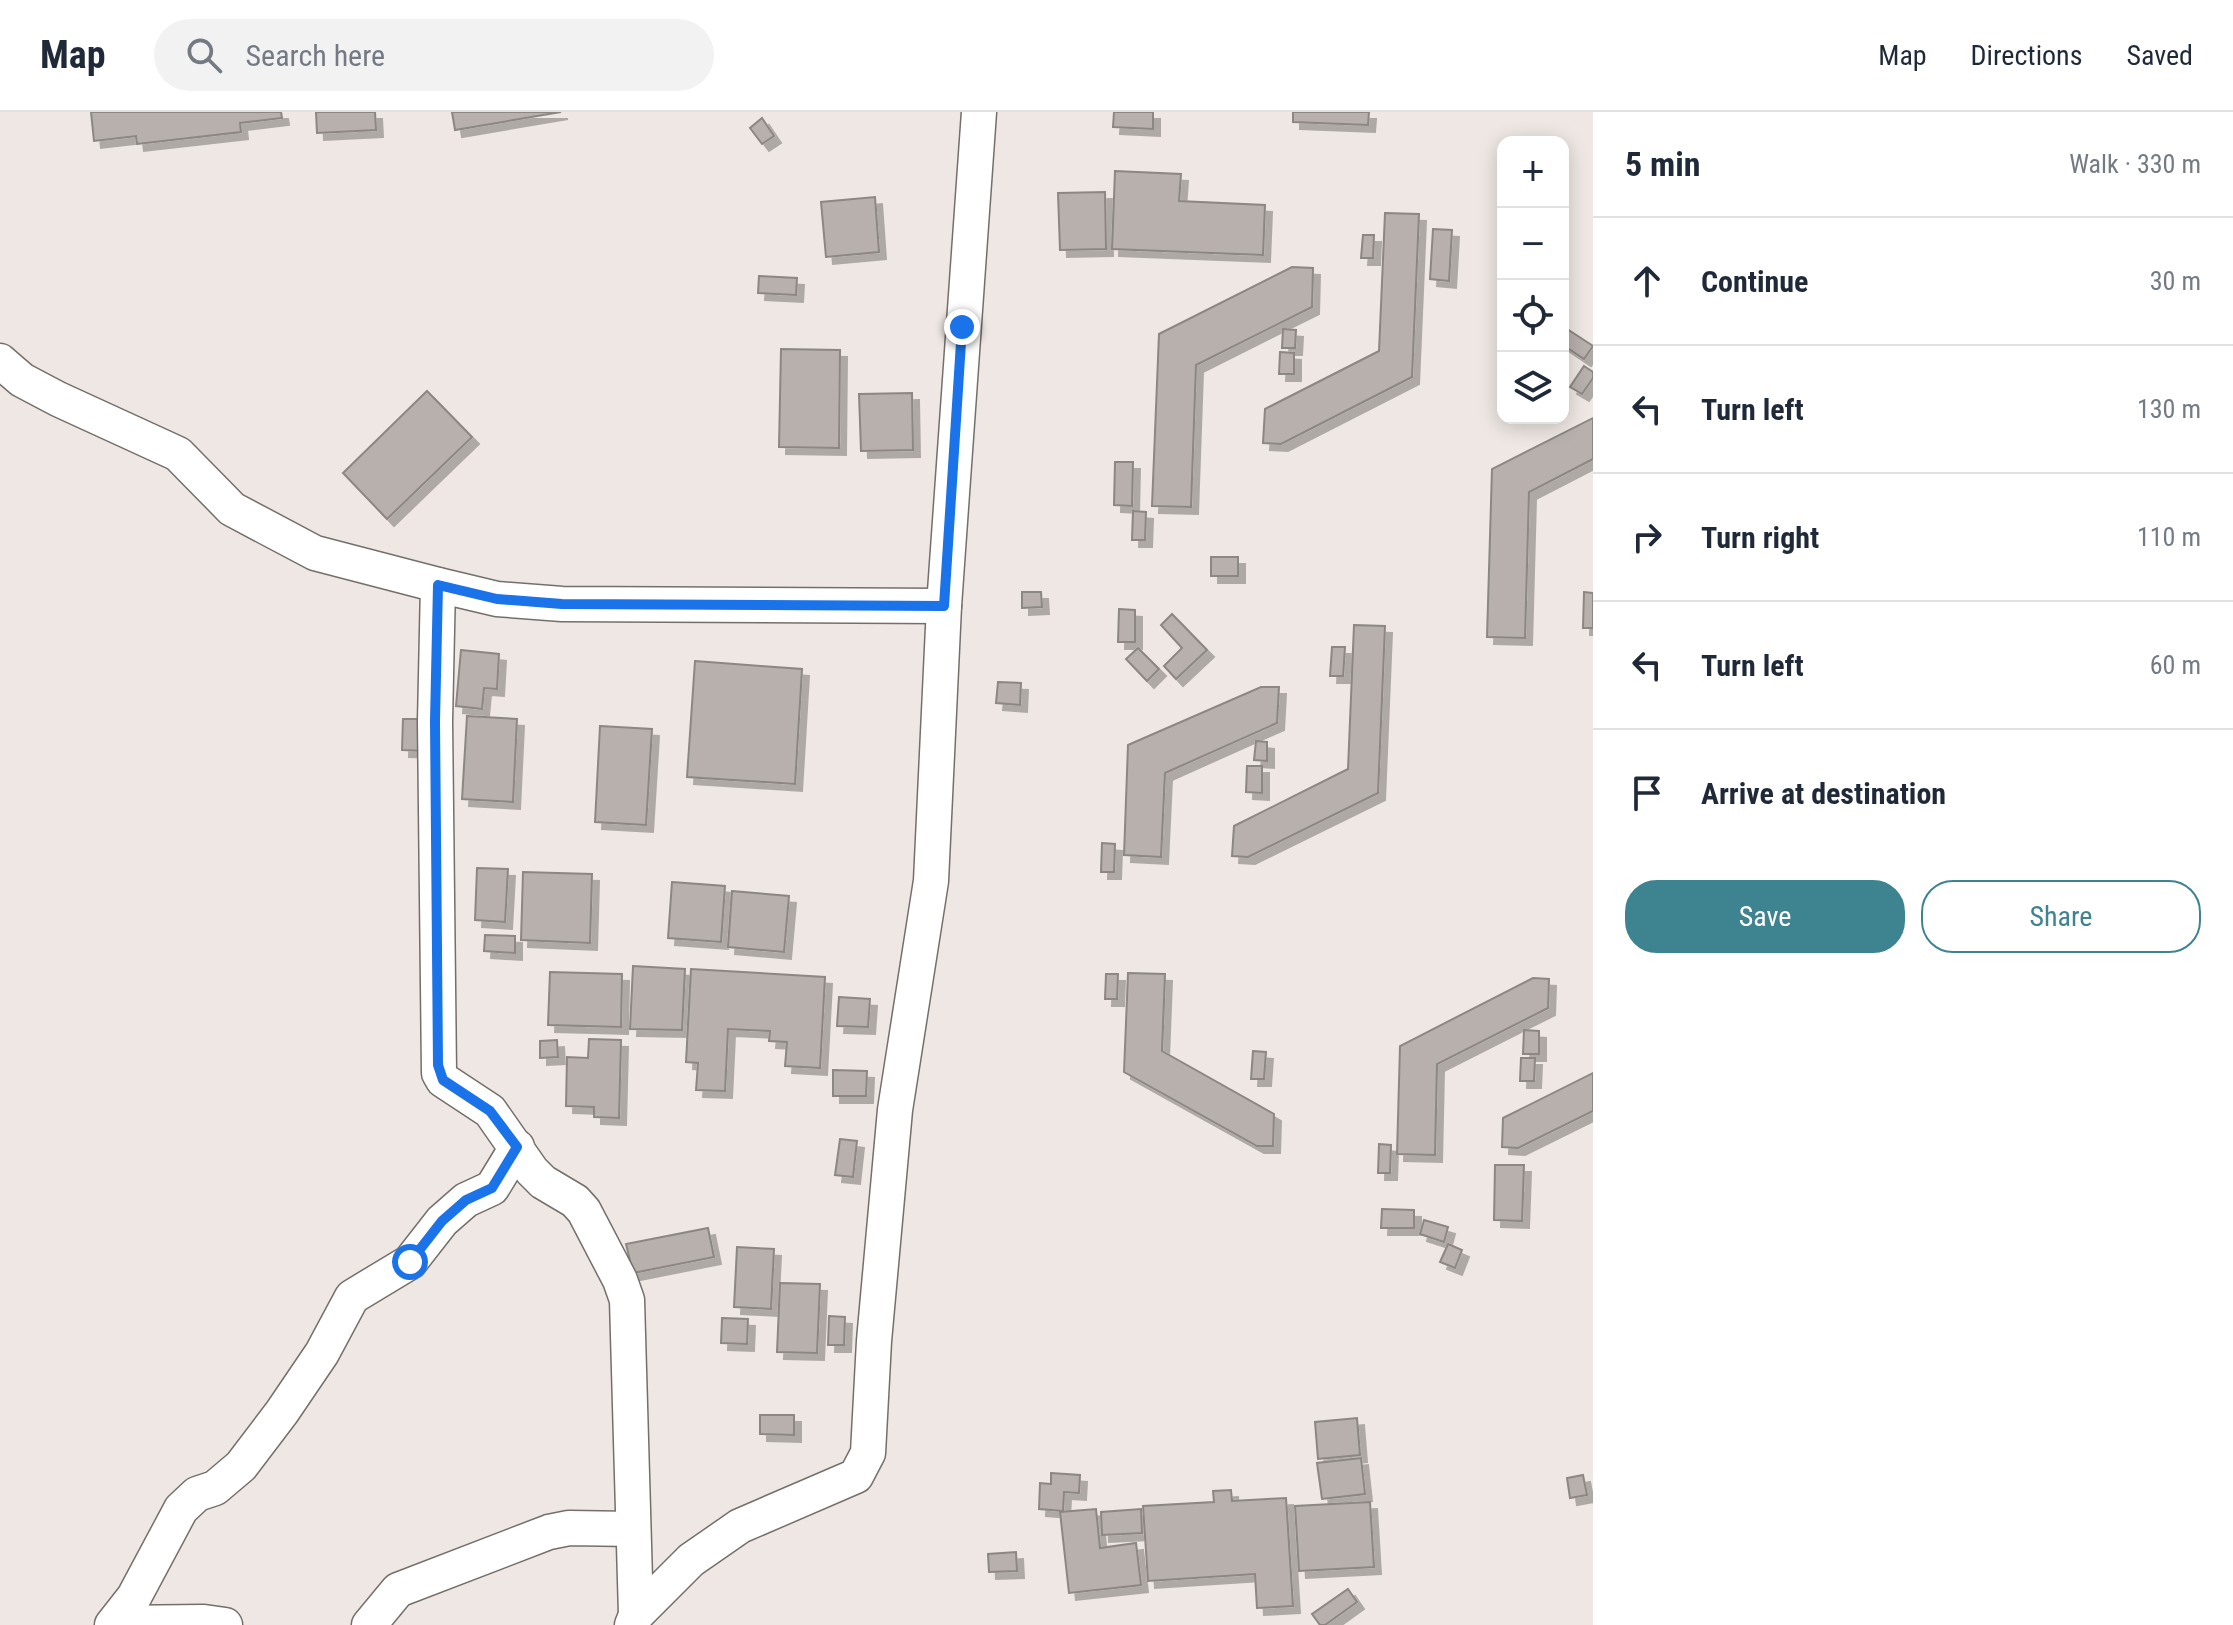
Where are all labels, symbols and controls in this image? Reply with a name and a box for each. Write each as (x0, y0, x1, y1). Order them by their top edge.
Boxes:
search box (154, 19, 714, 91)
text: Map (40, 33, 106, 77)
icon: search (182, 33, 226, 77)
text: Search here (246, 38, 385, 73)
text: Map (1878, 39, 1927, 72)
text: Directions (1971, 39, 2082, 72)
text: Saved (2126, 39, 2193, 72)
map controls (1497, 136, 1569, 424)
button: + (1497, 136, 1569, 208)
text: 5 min (1625, 144, 1701, 184)
text: Walk · 330 m (2069, 149, 2201, 179)
button: − (1497, 208, 1569, 280)
icon: ahead (1625, 259, 1669, 303)
text: Continue (1701, 264, 1808, 299)
text: 30 m (2150, 266, 2201, 296)
button: locate (1497, 280, 1569, 352)
route end (944, 309, 980, 345)
button: layers (1497, 352, 1569, 424)
icon: left (1625, 387, 1669, 431)
text: Turn left (1701, 392, 1804, 427)
text: 130 m (2137, 394, 2201, 424)
icon: right (1625, 515, 1669, 559)
text: Turn right (1701, 520, 1819, 555)
text: 110 m (2137, 522, 2201, 552)
icon: left (1625, 643, 1669, 687)
text: Turn left (1701, 648, 1804, 683)
text: 60 m (2150, 650, 2201, 680)
icon: arrive (1625, 771, 1669, 815)
text: Arrive at destination (1701, 776, 1946, 811)
button: Save (1625, 880, 1905, 953)
button: Share (1921, 880, 2201, 953)
route start (392, 1244, 428, 1280)

